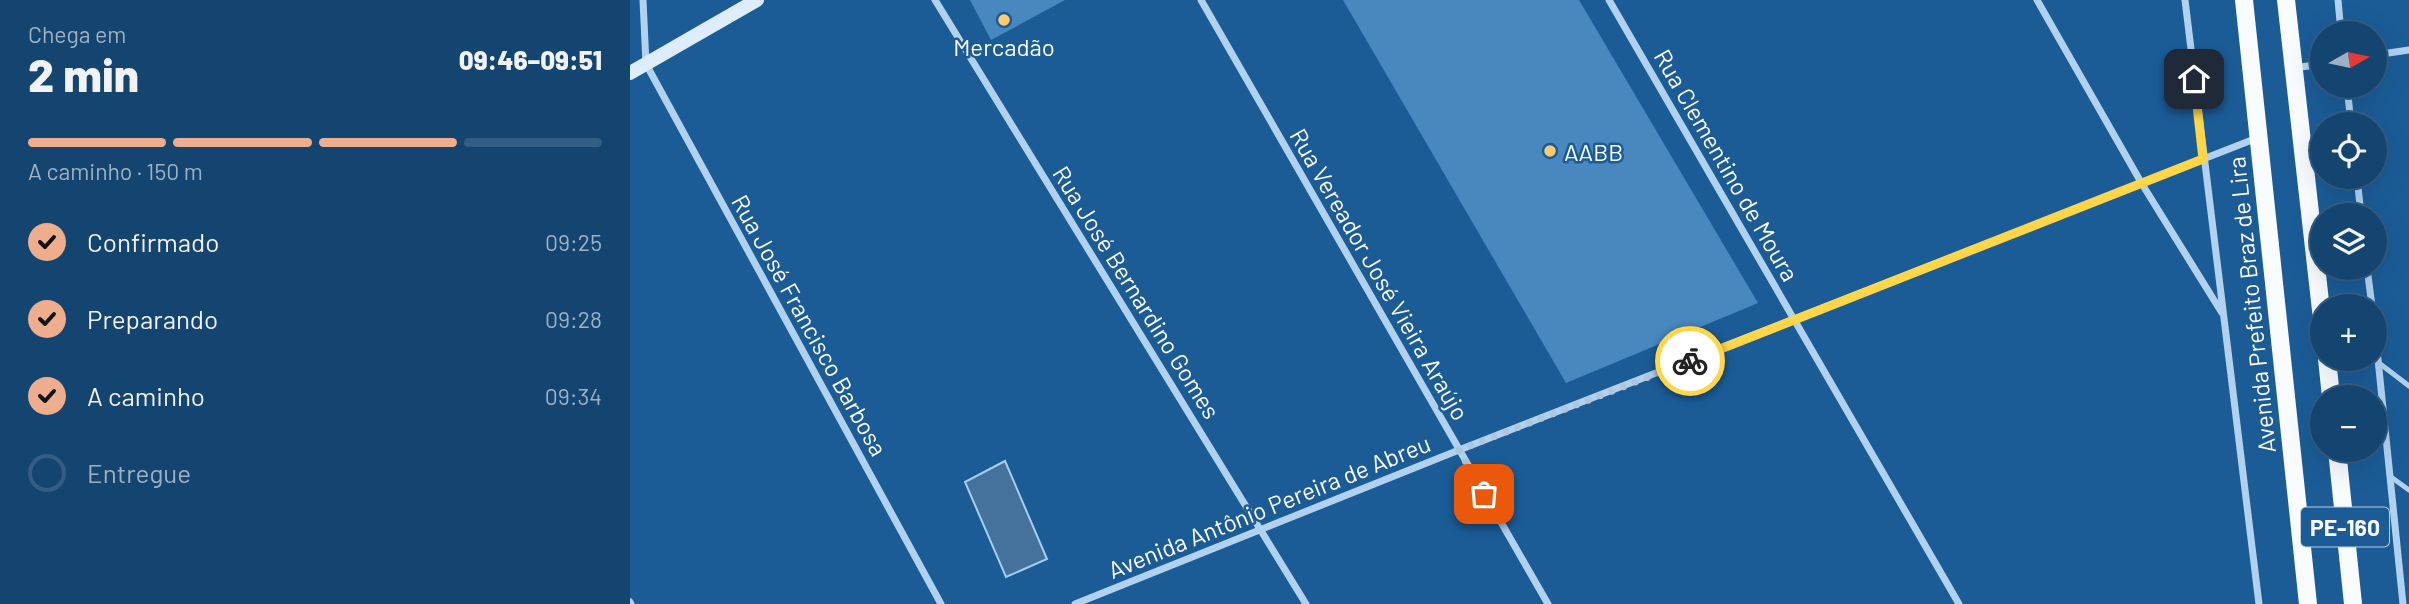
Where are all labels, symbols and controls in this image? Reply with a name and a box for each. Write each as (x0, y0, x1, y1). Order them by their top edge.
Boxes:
marker: Mercadão (996, 12, 1012, 28)
text: Chega em (28, 20, 126, 48)
north arrow (2310, 21, 2387, 98)
map controls (2310, 21, 2387, 462)
place label: Mercadão (953, 32, 1055, 61)
text: 09:46–09:51 (459, 44, 602, 75)
street label: Rua Clementino de Moura (1649, 44, 1805, 286)
text: 2 min (28, 46, 139, 101)
pin (2164, 49, 2224, 109)
icon: home (2175, 60, 2213, 98)
button: locate (2310, 112, 2387, 189)
street label: Rua Vereador José Vieira Araújo (1284, 123, 1476, 425)
place label: AABB (1564, 137, 1623, 166)
marker: AABB (1542, 143, 1558, 159)
street label: Avenida Prefeito Braz de Lira (2221, 155, 2281, 455)
text: A caminho · 150 m (28, 157, 203, 185)
street label: Rua José Bernardino Gomes (1047, 160, 1227, 424)
street label: Rua José Francisco Barbosa (726, 189, 894, 461)
button: layers (2310, 203, 2387, 280)
icon: check (28, 223, 66, 261)
text: Confirmado (87, 226, 219, 257)
text: 09:25 (545, 228, 602, 256)
button: + (2310, 294, 2387, 371)
icon: check (28, 300, 66, 338)
text: Preparando (87, 303, 218, 334)
text: 09:28 (545, 305, 602, 333)
courier (1655, 326, 1725, 396)
icon: bike (1671, 342, 1709, 380)
icon: check (28, 377, 66, 415)
text: A caminho (87, 380, 205, 411)
text: 09:34 (545, 382, 602, 410)
button: − (2310, 385, 2387, 462)
street label: Avenida Antônio Pereira de Abreu (1104, 428, 1434, 584)
text: Entregue (87, 457, 191, 488)
pin (1454, 464, 1514, 524)
icon: bag (1465, 475, 1503, 513)
road number: PE-160 (2301, 508, 2389, 547)

